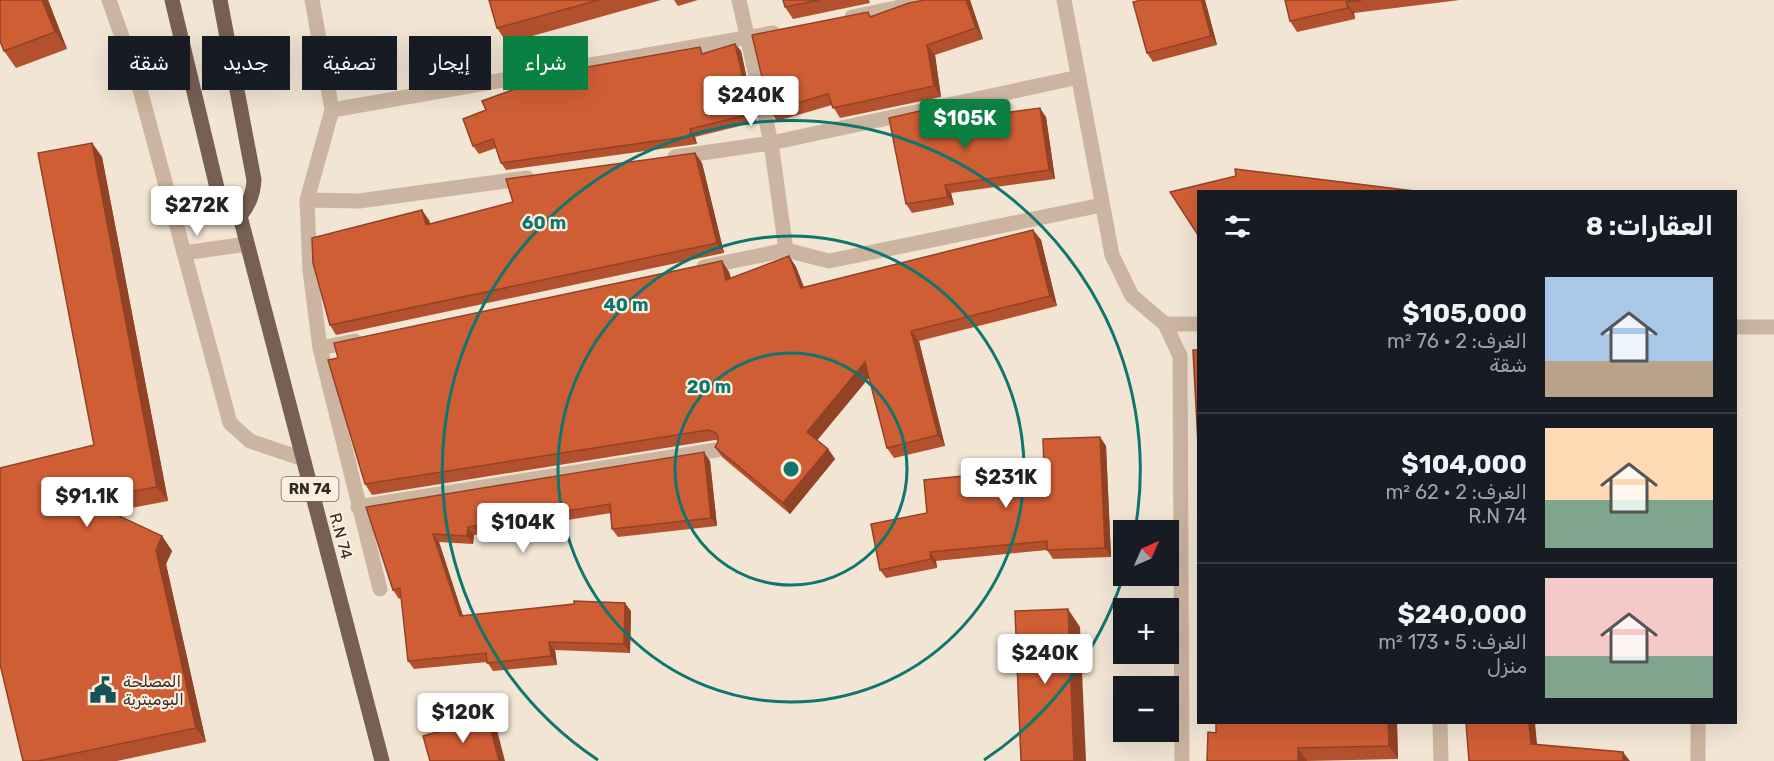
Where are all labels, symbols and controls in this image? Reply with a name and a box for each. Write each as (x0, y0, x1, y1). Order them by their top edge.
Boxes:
chip: شقة (108, 36, 190, 90)
chip: جديد (202, 36, 290, 90)
chip: تصفية (302, 36, 397, 90)
chip: إيجار (409, 36, 491, 90)
chip: شراء (503, 36, 588, 90)
pin: $240K (709, 76, 793, 127)
text: $240K (718, 83, 784, 107)
pin: $105K (923, 99, 1007, 150)
text: $105K (933, 106, 997, 130)
pin: $272K (155, 186, 239, 237)
text: $272K (165, 193, 229, 217)
icon: filters (1221, 210, 1254, 243)
text: العقارات: 8 (1586, 211, 1713, 242)
text: 60 m (522, 212, 566, 234)
text: 40 m (604, 294, 648, 316)
text: $105,000 (1402, 298, 1527, 329)
icon: home (1593, 301, 1665, 373)
text: الغرف: 2 · 76 m² (1387, 329, 1527, 353)
text: شقة (1489, 353, 1527, 377)
text: 20 m (687, 376, 731, 398)
text: $104,000 (1401, 449, 1527, 480)
icon: home (1593, 452, 1665, 524)
pin: $231K (964, 458, 1048, 509)
centre of rings (781, 459, 801, 479)
text: $231K (975, 465, 1037, 489)
pin: $91.1K (38, 477, 136, 528)
road number: RN 74 (282, 477, 338, 501)
text: الغرف: 2 · 62 m² (1385, 480, 1527, 504)
text: $91.1K (55, 484, 119, 508)
pin: $104K (481, 503, 565, 554)
text: R.N 74 (1468, 504, 1527, 528)
text: $104K (491, 510, 555, 534)
street label: R.N 74 (326, 511, 356, 561)
north arrow (1113, 520, 1179, 586)
map controls (1113, 520, 1179, 742)
button: + (1113, 598, 1179, 664)
text: $240,000 (1398, 599, 1527, 630)
icon: home (1593, 602, 1665, 674)
text: الغرف: 5 · 173 m² (1378, 630, 1527, 654)
pin: $240K (1003, 634, 1087, 685)
text: $240K (1012, 641, 1078, 665)
text: منزل (1487, 654, 1527, 678)
place label: المصلحة البوميترية (123, 672, 184, 710)
public building icon: المصلحة البوميترية (88, 675, 118, 705)
button: − (1113, 676, 1179, 742)
pin: $120K (421, 693, 505, 744)
text: $120K (431, 700, 495, 724)

